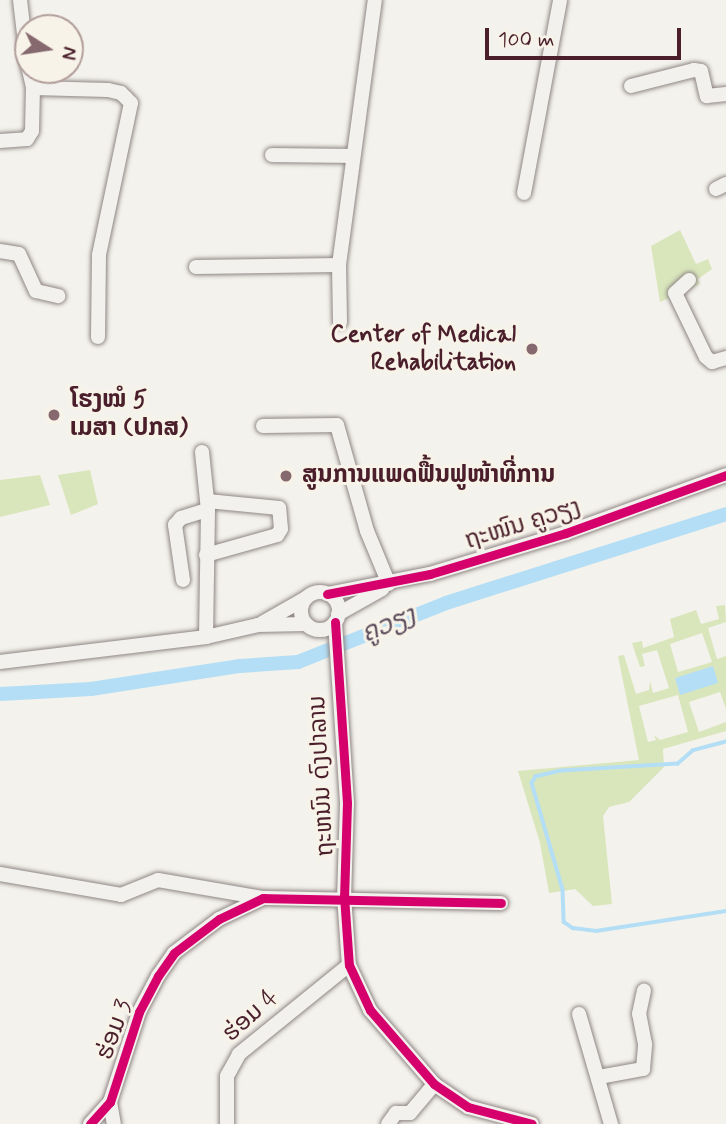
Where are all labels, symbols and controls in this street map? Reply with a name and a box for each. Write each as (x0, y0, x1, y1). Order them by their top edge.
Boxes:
north arrow (14, 14, 84, 84)
scale bar (488, 14, 684, 58)
text: 100 m (498, 26, 554, 54)
text: N (55, 44, 82, 62)
place label: Center of Medical Rehabilitation (328, 321, 516, 377)
marker: Center of Medical Rehabilitation (522, 339, 542, 359)
place label: ໂຮງໝໍ 5 ເມສາ (ປກສ) (70, 387, 188, 443)
marker: ໂຮງໝໍ 5 ເມສາ (ປກສ) (44, 405, 64, 425)
place label: ສູນການແພດຟື້ນຟູໜ້າທີ່ການ (302, 462, 555, 490)
marker: ສູນການແພດຟື້ນຟູໜ້າທີ່ການ (276, 466, 296, 486)
street label: ຖະໜົນ ຄູວຽງ (462, 494, 584, 556)
water label: ຄູວຽງ (357, 601, 421, 651)
street label: ຖະຫນົນ ດົງປາລານ (303, 695, 341, 857)
street label: ຮ່ອມ 4 (217, 984, 285, 1048)
street label: ຮ່ອມ 3 (91, 996, 139, 1064)

